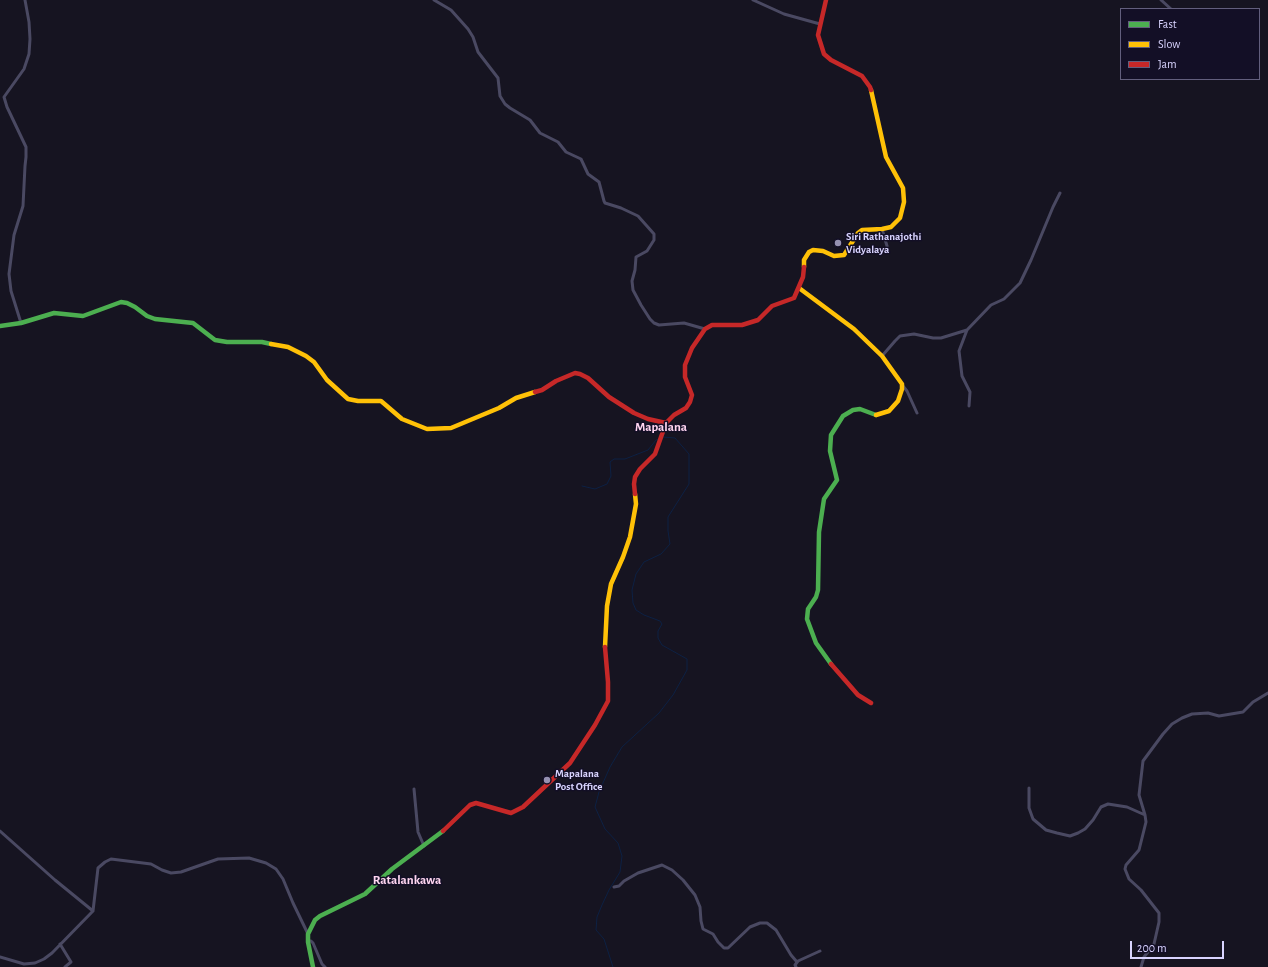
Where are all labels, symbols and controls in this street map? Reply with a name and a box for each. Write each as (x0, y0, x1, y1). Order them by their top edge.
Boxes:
legend (1120, 8, 1260, 80)
text: Fast (1158, 18, 1177, 30)
text: Slow (1158, 38, 1180, 50)
text: Jam (1158, 58, 1177, 70)
place label: Siri Rathanajothi Vidyalaya (846, 230, 921, 256)
marker: Siri Rathanajothi Vidyalaya (833, 238, 843, 248)
district label: Mapalana (635, 419, 687, 435)
place label: Mapalana Post Office (555, 767, 602, 793)
marker: Mapalana Post Office (542, 775, 552, 785)
district label: Ratalankawa (373, 872, 441, 888)
scale bar (1132, 933, 1226, 959)
text: 200 m (1137, 942, 1167, 954)

